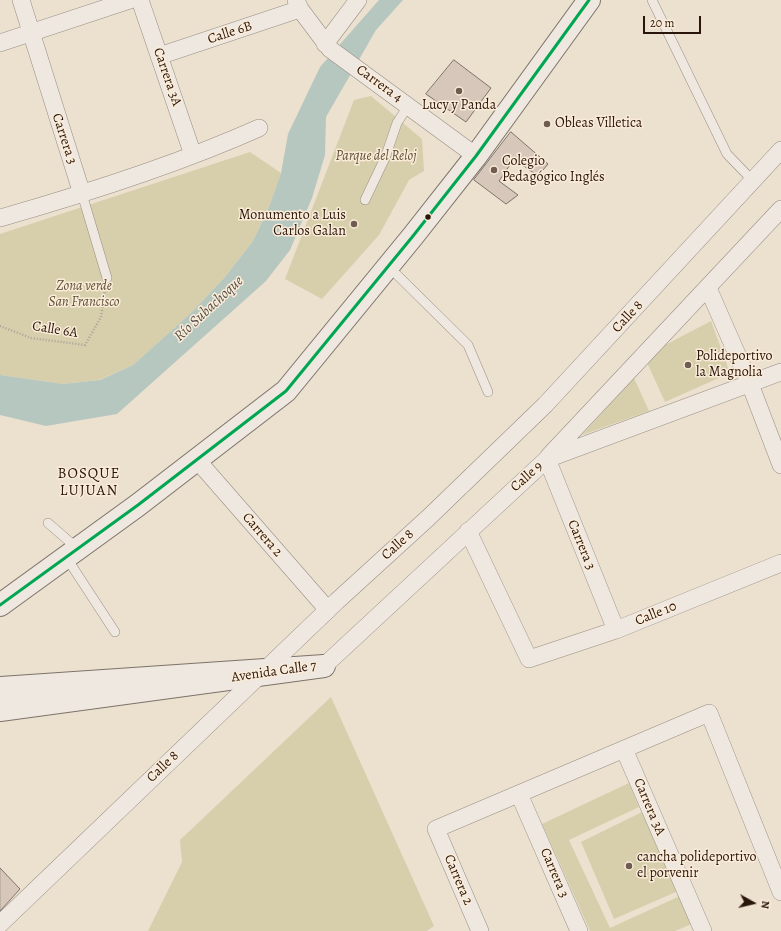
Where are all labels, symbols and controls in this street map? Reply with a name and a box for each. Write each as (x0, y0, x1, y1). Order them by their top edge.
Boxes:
scale bar (645, 8, 703, 34)
text: 20 m (650, 15, 674, 31)
street label: Calle 6B (206, 18, 254, 48)
street label: Carrera 3A (149, 46, 185, 108)
street label: Carrera 4 (353, 62, 405, 106)
marker: Lucy y Panda (454, 86, 464, 96)
place label: Lucy y Panda (422, 98, 496, 114)
street label: Carrera 3 (48, 111, 80, 167)
place label: Obleas Villetica (555, 116, 642, 132)
marker: Obleas Villetica (542, 119, 552, 129)
park label: Parque del Reloj (335, 149, 417, 165)
place label: Colegio Pedagógico Inglés (502, 154, 605, 186)
marker: Colegio Pedagógico Inglés (489, 165, 499, 175)
place label: Monumento a Luis Carlos Galan (239, 208, 346, 240)
unlabelled marker (423, 212, 433, 222)
marker: Monumento a Luis Carlos Galan (349, 219, 359, 229)
water label: Río Subachoque (171, 272, 247, 346)
park label: Zona verde San Francisco (49, 279, 119, 312)
street label: Calle 8 (609, 297, 647, 337)
street label: Calle 6A (31, 318, 79, 342)
place label: Polideportivo la Magnolia (696, 349, 772, 382)
marker: Polideportivo la Magnolia (683, 360, 693, 370)
street label: Calle 9 (507, 458, 547, 496)
district label: BOSQUE LUJUAN (58, 465, 120, 500)
street label: Carrera 2 (238, 509, 286, 561)
street label: Carrera 3 (563, 518, 599, 572)
street label: Calle 8 (378, 526, 418, 564)
street label: Calle 10 (633, 598, 679, 630)
street label: Avenida Calle 7 (230, 658, 318, 686)
street label: Calle 8 (144, 748, 182, 786)
street label: Carrera 3A (629, 776, 669, 838)
street label: Carrera 3 (536, 846, 572, 900)
place label: cancha polideportivo el porvenir (637, 850, 756, 882)
street label: Carrera 2 (440, 852, 476, 908)
marker: cancha polideportivo el porvenir (624, 861, 634, 871)
north arrow (733, 883, 773, 923)
text: N (757, 900, 773, 910)

